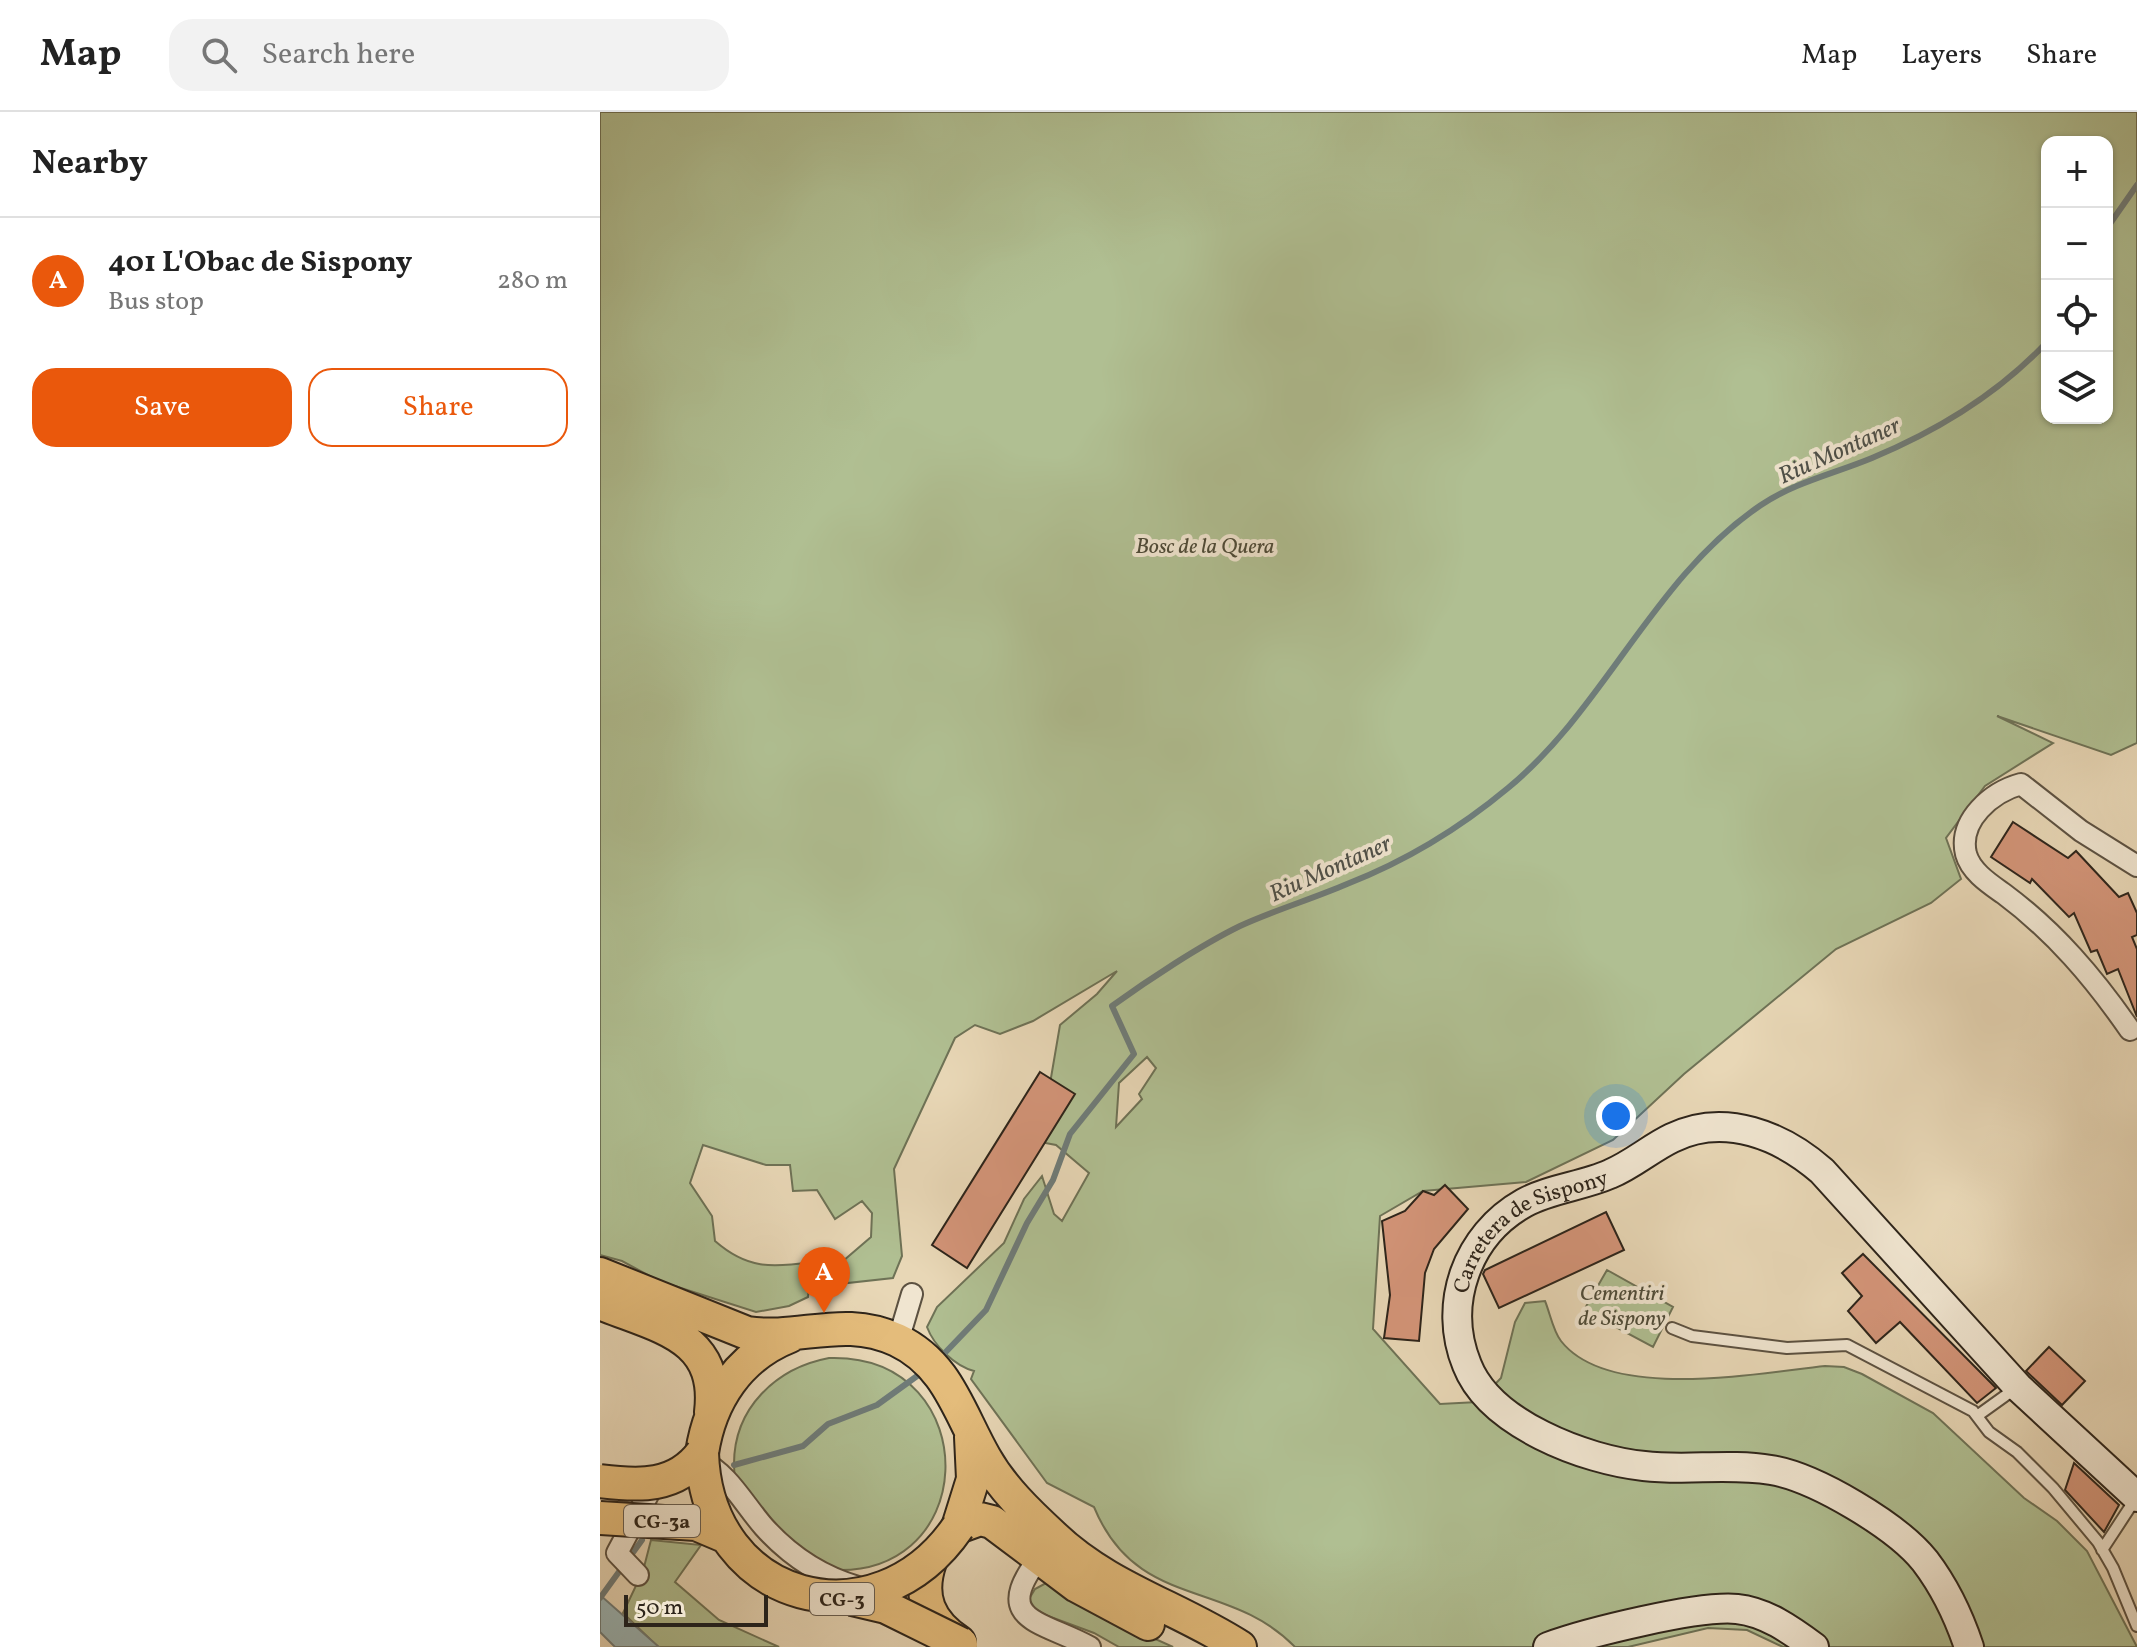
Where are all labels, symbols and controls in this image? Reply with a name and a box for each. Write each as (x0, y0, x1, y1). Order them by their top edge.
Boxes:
search box (169, 19, 729, 91)
text: Map (40, 29, 121, 82)
icon: search (197, 33, 241, 77)
text: Search here (261, 34, 415, 76)
text: Map (1801, 36, 1857, 75)
text: Layers (1901, 36, 1982, 75)
text: Share (2026, 36, 2097, 75)
map controls (2041, 136, 2113, 424)
button: + (2041, 136, 2113, 208)
text: Nearby (32, 141, 148, 188)
button: − (2041, 208, 2113, 280)
text: 401 L'Obac de Sispony (108, 242, 412, 284)
text: A (49, 263, 67, 299)
text: 280 m (497, 263, 568, 299)
button: locate (2041, 280, 2113, 352)
text: Bus stop (108, 284, 204, 320)
button: layers (2041, 352, 2113, 424)
button: Save (32, 368, 292, 447)
button: Share (308, 368, 568, 447)
water label: Riu Montaner (1773, 409, 1907, 494)
park label: Bosc de la Quera (1135, 532, 1275, 563)
water label: Riu Montaner (1264, 827, 1398, 912)
your location (1596, 1096, 1636, 1136)
street label: Carretera de Sispony (1447, 1163, 1613, 1297)
pin: A (798, 1247, 850, 1313)
park label: Cementiri de Sispony (1578, 1279, 1666, 1335)
road number: CG-3a (624, 1505, 700, 1537)
road number: CG-3 (810, 1583, 874, 1615)
scale bar (624, 1591, 768, 1627)
text: 50 m (636, 1593, 683, 1624)

